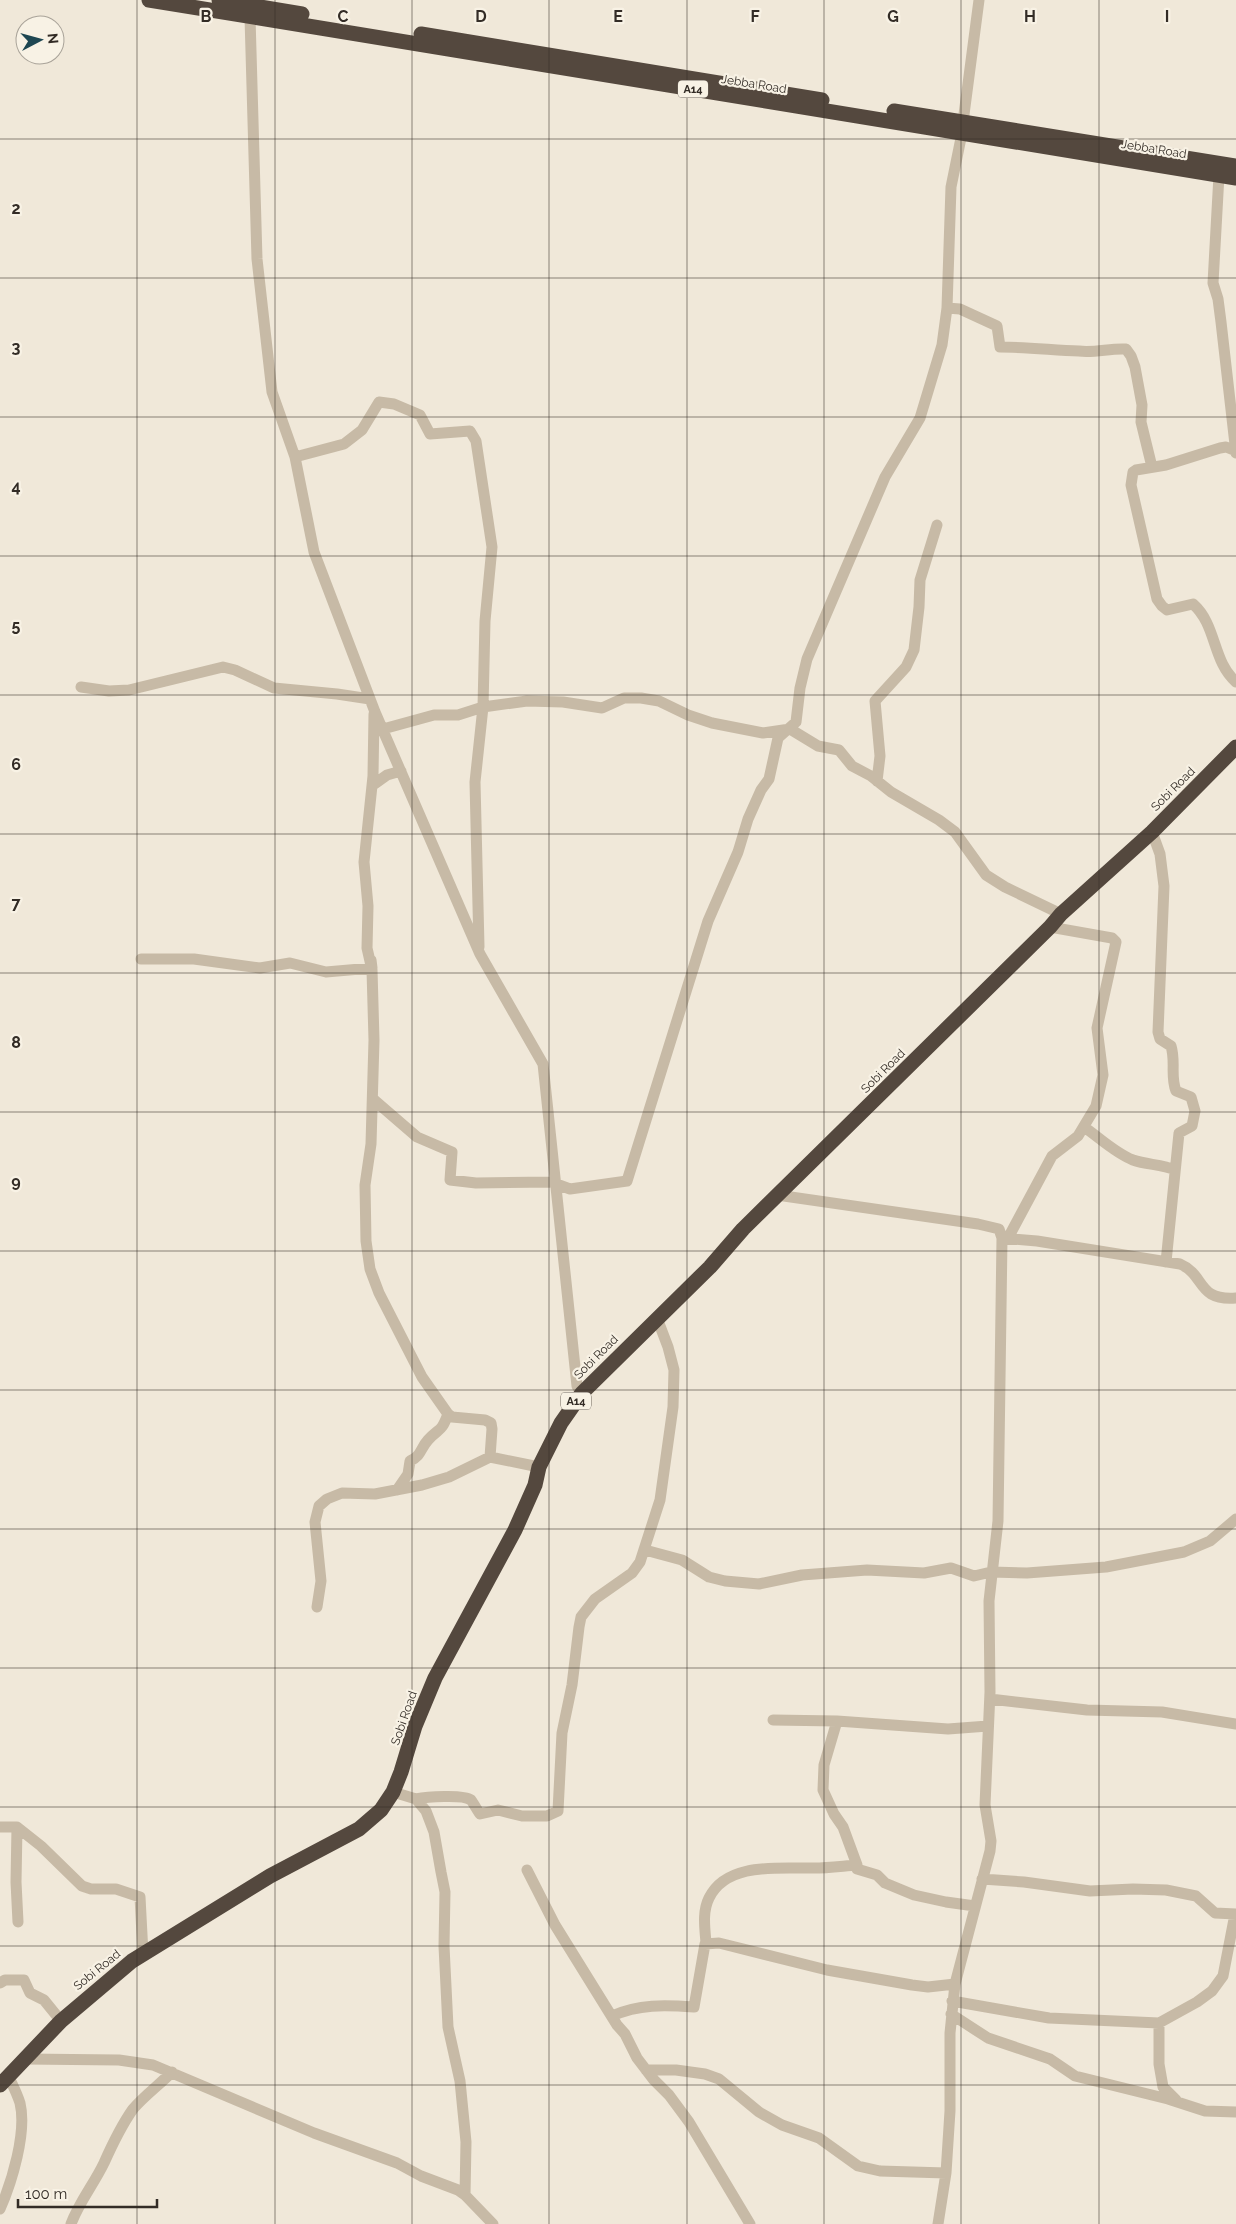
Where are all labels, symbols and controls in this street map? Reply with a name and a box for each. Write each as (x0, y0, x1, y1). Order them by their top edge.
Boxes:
text: B (201, 7, 212, 26)
text: C (338, 7, 349, 26)
text: D (475, 7, 487, 26)
text: E (613, 7, 623, 26)
text: F (750, 7, 760, 26)
text: G (887, 7, 899, 26)
text: H (1024, 7, 1036, 26)
text: I (1165, 7, 1169, 26)
north arrow (15, 15, 65, 65)
text: N (44, 32, 61, 45)
street label: Jebba Road (720, 72, 788, 96)
road number: A14 (678, 80, 708, 98)
street label: Jebba Road (1120, 137, 1188, 161)
text: 2 (11, 199, 21, 218)
text: 3 (12, 338, 21, 357)
text: 4 (11, 477, 21, 496)
text: 5 (12, 616, 21, 635)
text: 6 (11, 755, 21, 774)
street label: Sobi Road (1148, 764, 1198, 814)
text: 7 (12, 894, 21, 913)
text: 8 (11, 1033, 21, 1052)
street label: Sobi Road (858, 1046, 908, 1096)
text: 9 (11, 1172, 21, 1191)
street label: Sobi Road (571, 1332, 621, 1382)
road number: A14 (561, 1392, 591, 1410)
street label: Sobi Road (388, 1689, 420, 1747)
street label: Sobi Road (71, 1947, 123, 1993)
scale bar (18, 2176, 156, 2208)
text: 100 m (25, 2185, 67, 2203)

